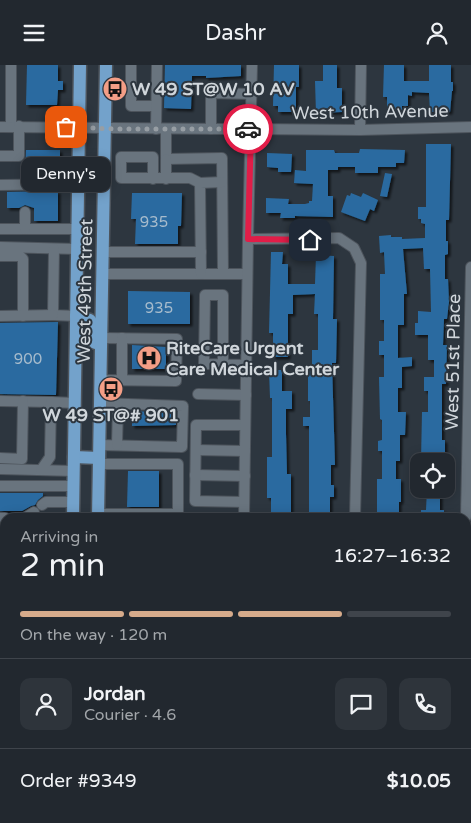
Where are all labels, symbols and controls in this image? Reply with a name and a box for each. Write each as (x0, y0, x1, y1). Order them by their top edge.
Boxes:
icon: menu (20, 19, 48, 47)
icon: person (423, 19, 451, 47)
text: Dashr (205, 20, 266, 46)
bus stop icon: W 49 ST@W 10 AV (102, 76, 128, 102)
place label: W 49 ST@W 10 AV (132, 78, 295, 100)
street label: West 10th Avenue (291, 100, 449, 124)
courier (223, 104, 273, 154)
pin (45, 106, 87, 148)
icon: bag (52, 113, 80, 141)
icon: car (234, 115, 262, 143)
callout: Denny's (21, 157, 111, 192)
text: Denny's (36, 164, 96, 184)
house number: 935 (140, 213, 168, 231)
street label: West 49th Street (73, 219, 97, 363)
pin (289, 219, 331, 261)
icon: home (296, 226, 324, 254)
street label: West 51st Place (441, 293, 465, 431)
house number: 935 (145, 299, 173, 317)
place label: RiteCare Urgent Care Medical Center (166, 337, 340, 380)
hospital icon: RiteCare Urgent Care Medical Center (136, 345, 162, 371)
house number: 900 (14, 350, 42, 368)
bus stop icon: W 49 ST@# 901 (98, 376, 124, 402)
place label: W 49 ST@# 901 (43, 404, 179, 426)
map controls (410, 453, 455, 498)
button: locate (410, 453, 455, 498)
text: Arriving in (20, 527, 98, 547)
text: 16:27–16:32 (333, 545, 451, 567)
text: 2 min (20, 547, 105, 585)
text: On the way · 120 m (20, 625, 167, 645)
button: person (20, 678, 72, 730)
button: chat (335, 678, 387, 730)
button: phone (399, 678, 451, 730)
text: Jordan (84, 683, 146, 705)
text: Courier · 4.6 (84, 705, 176, 725)
text: Order #9349 (20, 770, 137, 792)
text: $10.05 (387, 770, 451, 792)

